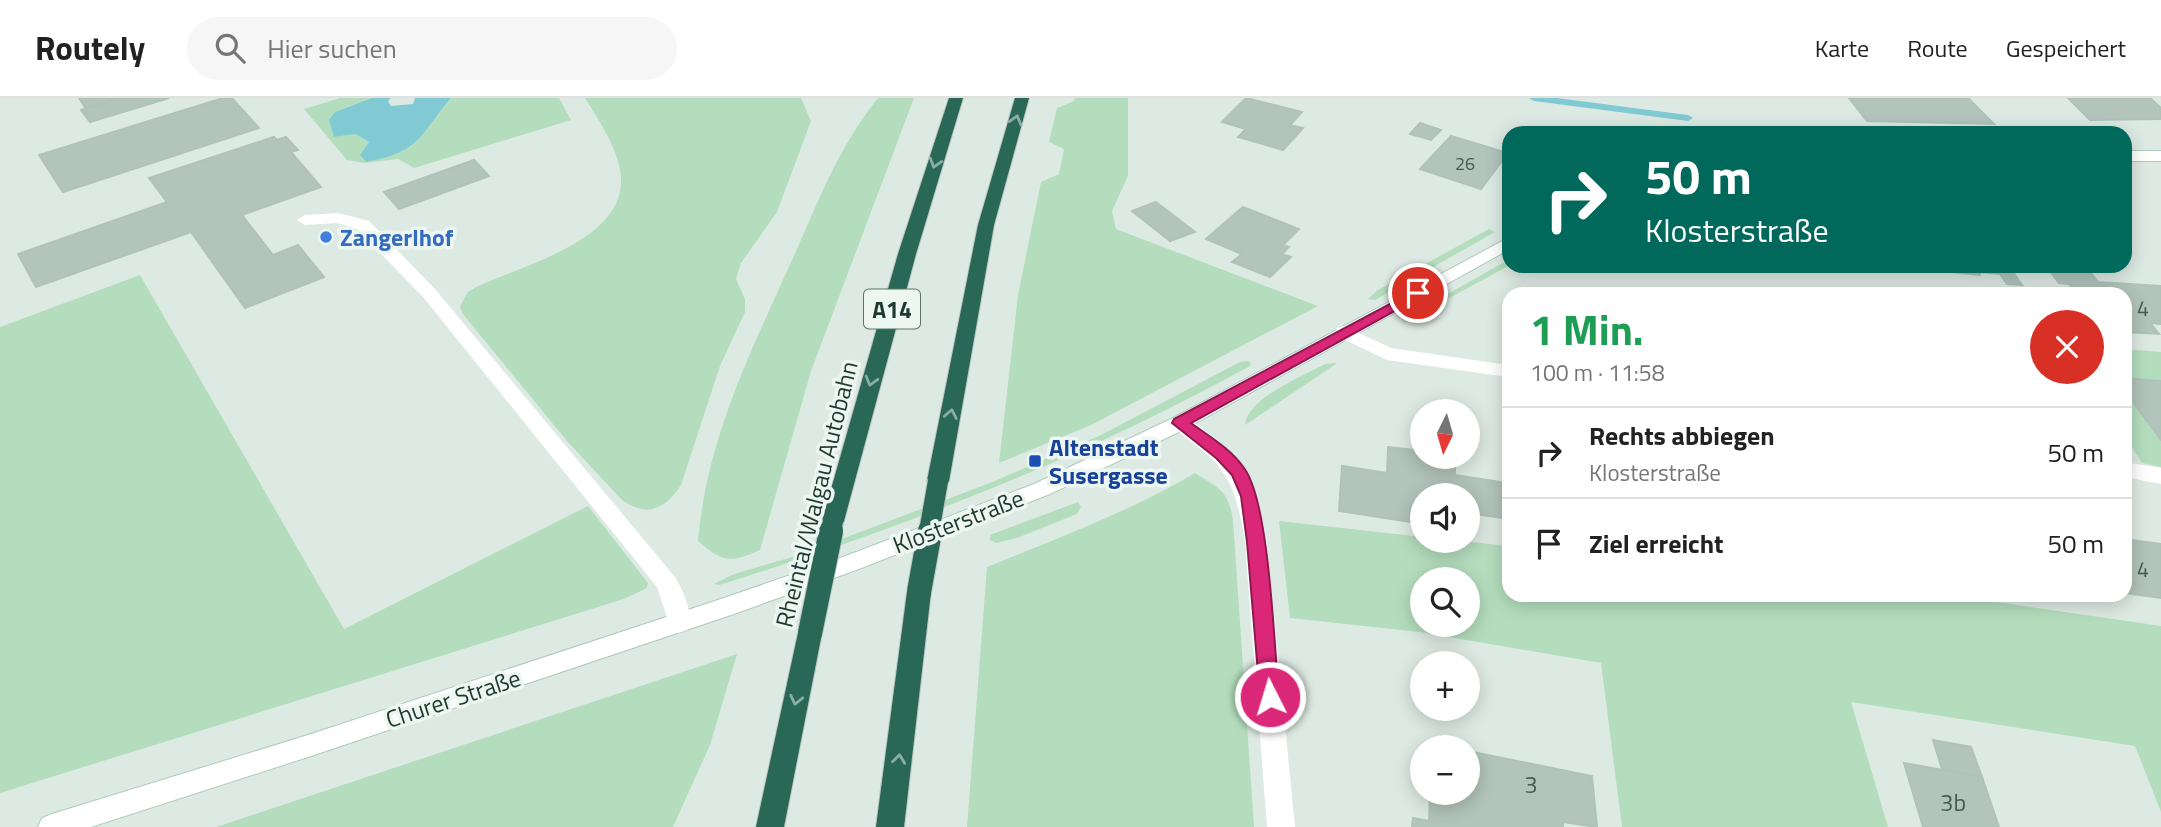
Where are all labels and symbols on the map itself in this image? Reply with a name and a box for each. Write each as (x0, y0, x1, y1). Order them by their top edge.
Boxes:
one-way arrow (1007, 114, 1022, 126)
house number: 26 (1455, 150, 1475, 177)
one-way arrow (929, 157, 944, 169)
place label: Zangerlhof (340, 219, 454, 255)
marker: Zangerlhof (318, 229, 334, 245)
pin (1388, 263, 1448, 323)
road number: A14 (864, 290, 920, 328)
house number: 4 (2137, 292, 2149, 324)
street label: Rheintal/Walgau Autobahn (765, 357, 867, 631)
one-way arrow (865, 375, 880, 387)
north arrow (1410, 399, 1480, 469)
one-way arrow (942, 408, 957, 420)
place label: Altenstadt Susergasse (1049, 429, 1168, 493)
marker: Altenstadt Susergasse (1027, 453, 1043, 469)
street label: Klosterstraße (887, 480, 1029, 562)
house number: 4 (2137, 553, 2149, 585)
street label: Churer Straße (381, 659, 525, 737)
position arrow (1233, 660, 1307, 734)
one-way arrow (790, 694, 805, 706)
one-way arrow (891, 753, 906, 765)
house number: 3 (1524, 766, 1538, 802)
house number: 3b (1940, 784, 1966, 820)

